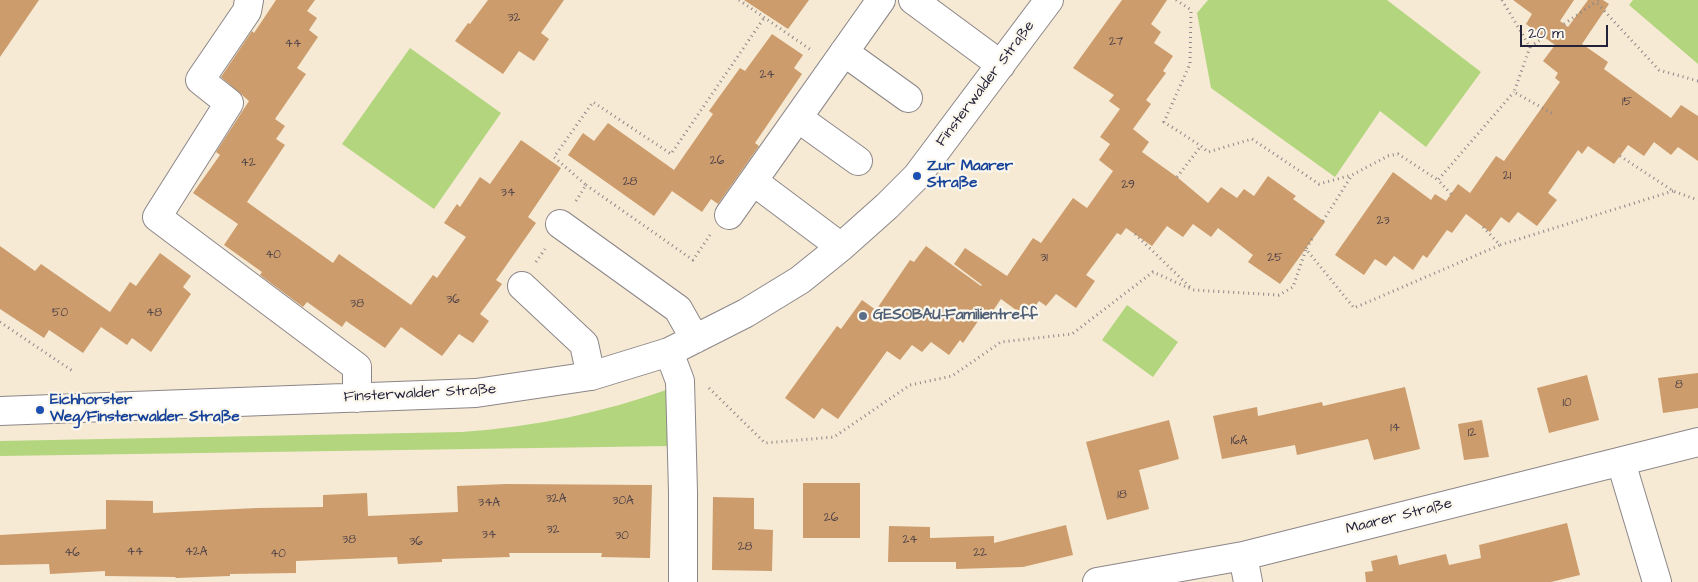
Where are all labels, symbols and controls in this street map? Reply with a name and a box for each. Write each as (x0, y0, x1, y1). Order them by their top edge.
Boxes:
house number: 32 (508, 11, 520, 25)
scale bar (1523, 15, 1610, 47)
street label: Finsterwalder Straße (933, 18, 1039, 150)
text: 20 m (1528, 23, 1564, 44)
house number: 27 (1109, 35, 1123, 49)
house number: 44 (285, 37, 301, 51)
house number: 24 (759, 68, 775, 82)
house number: 15 (1622, 95, 1632, 109)
house number: 26 (710, 154, 724, 168)
house number: 42 (240, 156, 256, 170)
place label: Zur Maarer Straße (927, 158, 1013, 193)
house number: 21 (1503, 169, 1511, 183)
marker: Zur Maarer Straße (911, 170, 923, 182)
house number: 28 (623, 175, 637, 189)
house number: 29 (1121, 178, 1135, 192)
house number: 34 (501, 186, 515, 200)
house number: 23 (1377, 214, 1389, 228)
house number: 40 (265, 248, 281, 262)
house number: 31 (1040, 251, 1048, 265)
house number: 25 (1267, 251, 1283, 265)
house number: 36 (446, 293, 460, 307)
house number: 38 (350, 297, 364, 311)
house number: 50 (52, 306, 68, 320)
house number: 48 (146, 306, 162, 320)
place label: GESOBAU-Familientreff (873, 307, 1038, 325)
marker: GESOBAU-Familientreff (857, 310, 869, 322)
house number: 8 (1675, 378, 1683, 392)
street label: Finsterwalder Straße (343, 381, 497, 407)
place label: Eichhorster Weg/Finsterwalder Straße (50, 392, 240, 427)
house number: 10 (1562, 396, 1572, 410)
marker: Eichhorster Weg/Finsterwalder Straße (34, 404, 46, 416)
house number: 14 (1390, 421, 1400, 435)
house number: 12 (1468, 426, 1476, 440)
house number: 16A (1231, 434, 1247, 448)
house number: 18 (1117, 488, 1127, 502)
house number: 32A (546, 492, 566, 506)
house number: 30A (612, 494, 634, 508)
street label: Maarer Straße (1344, 495, 1454, 539)
house number: 34A (478, 496, 500, 510)
house number: 26 (824, 511, 838, 525)
house number: 32 (547, 523, 559, 537)
house number: 34 (482, 528, 496, 542)
house number: 30 (615, 529, 629, 543)
house number: 38 (342, 533, 356, 547)
house number: 24 (902, 533, 918, 547)
house number: 36 (409, 535, 423, 549)
house number: 28 (738, 540, 752, 554)
house number: 44 (127, 545, 143, 559)
house number: 42A (185, 545, 207, 559)
house number: 46 (64, 546, 80, 560)
house number: 22 (973, 546, 987, 560)
house number: 40 (270, 547, 286, 561)

